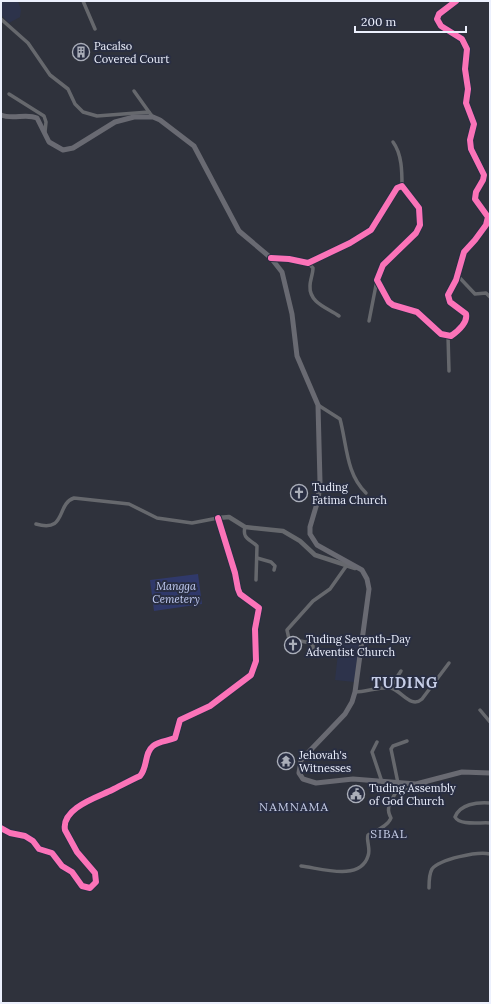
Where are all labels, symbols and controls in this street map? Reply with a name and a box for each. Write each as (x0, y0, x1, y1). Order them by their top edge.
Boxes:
scale bar (355, 8, 466, 34)
text: 200 m (361, 14, 397, 29)
place label: Pacalso Covered Court (94, 39, 170, 66)
building icon: Pacalso Covered Court (71, 42, 91, 62)
place label: Tuding Fatima Church (312, 480, 387, 507)
church icon: Tuding Fatima Church (289, 483, 309, 503)
park label: Mangga Cemetery (152, 579, 200, 606)
place label: Tuding Seventh-Day Adventist Church (305, 632, 411, 659)
church icon: Tuding Seventh-Day Adventist Church (283, 635, 303, 655)
district label: TUDING (372, 673, 438, 692)
place label: Jehovah's Witnesses (298, 748, 351, 775)
temple icon: Jehovah's Witnesses (276, 751, 296, 771)
place label: Tuding Assembly of God Church (369, 781, 456, 808)
public building icon: Tuding Assembly of God Church (346, 784, 366, 804)
district label: NAMNAMA (259, 799, 329, 814)
district label: SIBAL (370, 826, 408, 841)

